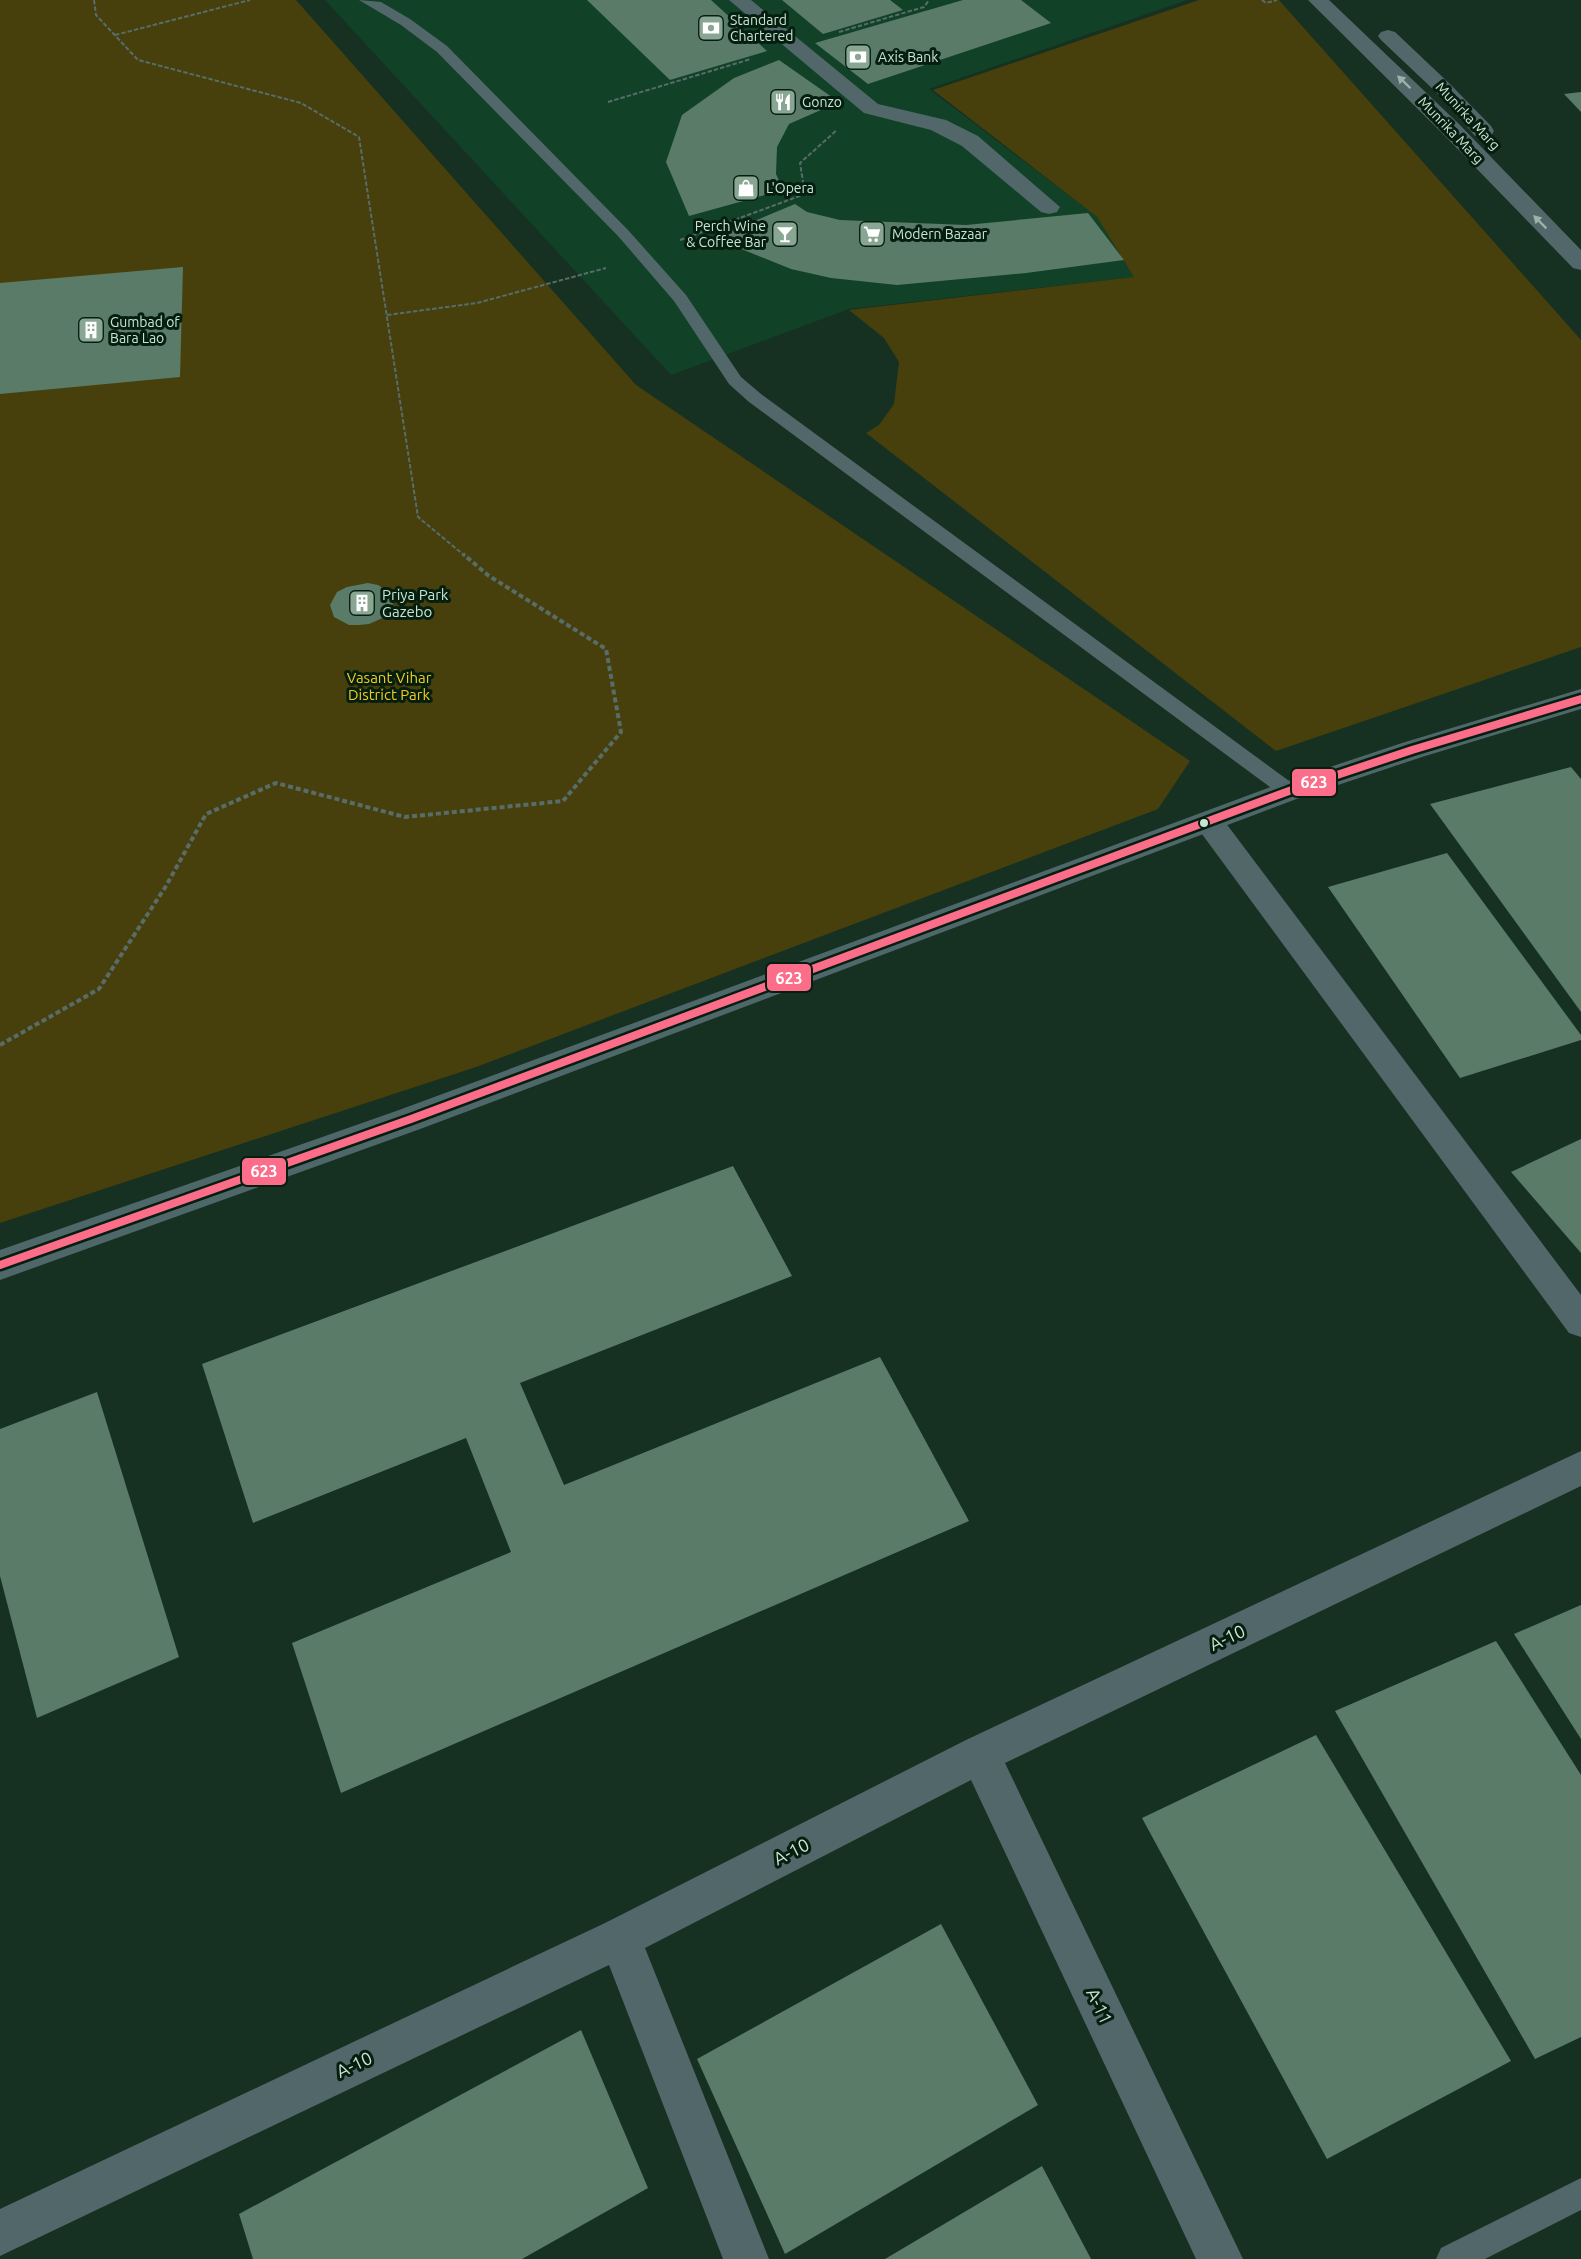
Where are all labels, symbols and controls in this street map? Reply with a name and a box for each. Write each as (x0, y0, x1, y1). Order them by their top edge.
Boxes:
place label: Standard Chartered (730, 12, 794, 44)
bank icon: Standard Chartered (696, 13, 726, 43)
bank icon: Axis Bank (843, 42, 873, 72)
place label: Axis Bank (878, 49, 938, 65)
one-way arrow (1397, 76, 1411, 90)
street label: Munirka Marg (1432, 79, 1504, 153)
restaurant icon: Gonzo (768, 87, 798, 117)
street label: Munrika Marg (1415, 93, 1487, 167)
place label: Gonzo (802, 94, 842, 110)
shop icon: L'Opera (731, 173, 761, 203)
place label: L'Opera (766, 180, 814, 196)
one-way arrow (1533, 215, 1547, 229)
place label: Perch Wine & Coffee Bar (686, 218, 767, 250)
bar icon: Perch Wine & Coffee Bar (770, 219, 800, 249)
supermarket icon: Modern Bazaar (857, 219, 887, 249)
place label: Modern Bazaar (892, 226, 988, 242)
place label: Gumbad of Bara Lao (110, 314, 180, 346)
building icon: Gumbad of Bara Lao (76, 315, 106, 345)
place label: Priya Park Gazebo (382, 586, 449, 620)
building icon: Priya Park Gazebo (347, 588, 377, 618)
park label: Vasant Vihar District Park (347, 669, 432, 703)
line badge: 623 (1291, 768, 1337, 797)
text: 623 (1300, 773, 1328, 791)
unlabelled marker (1198, 817, 1210, 829)
line badge: 623 (766, 963, 812, 992)
text: 623 (775, 969, 803, 987)
line badge: 623 (241, 1157, 287, 1186)
text: 623 (250, 1162, 278, 1180)
street label: A-10 (1206, 1620, 1248, 1654)
street label: A-10 (770, 1834, 812, 1868)
street label: A-11 (1083, 1985, 1117, 2027)
street label: A-10 (333, 2047, 375, 2081)

